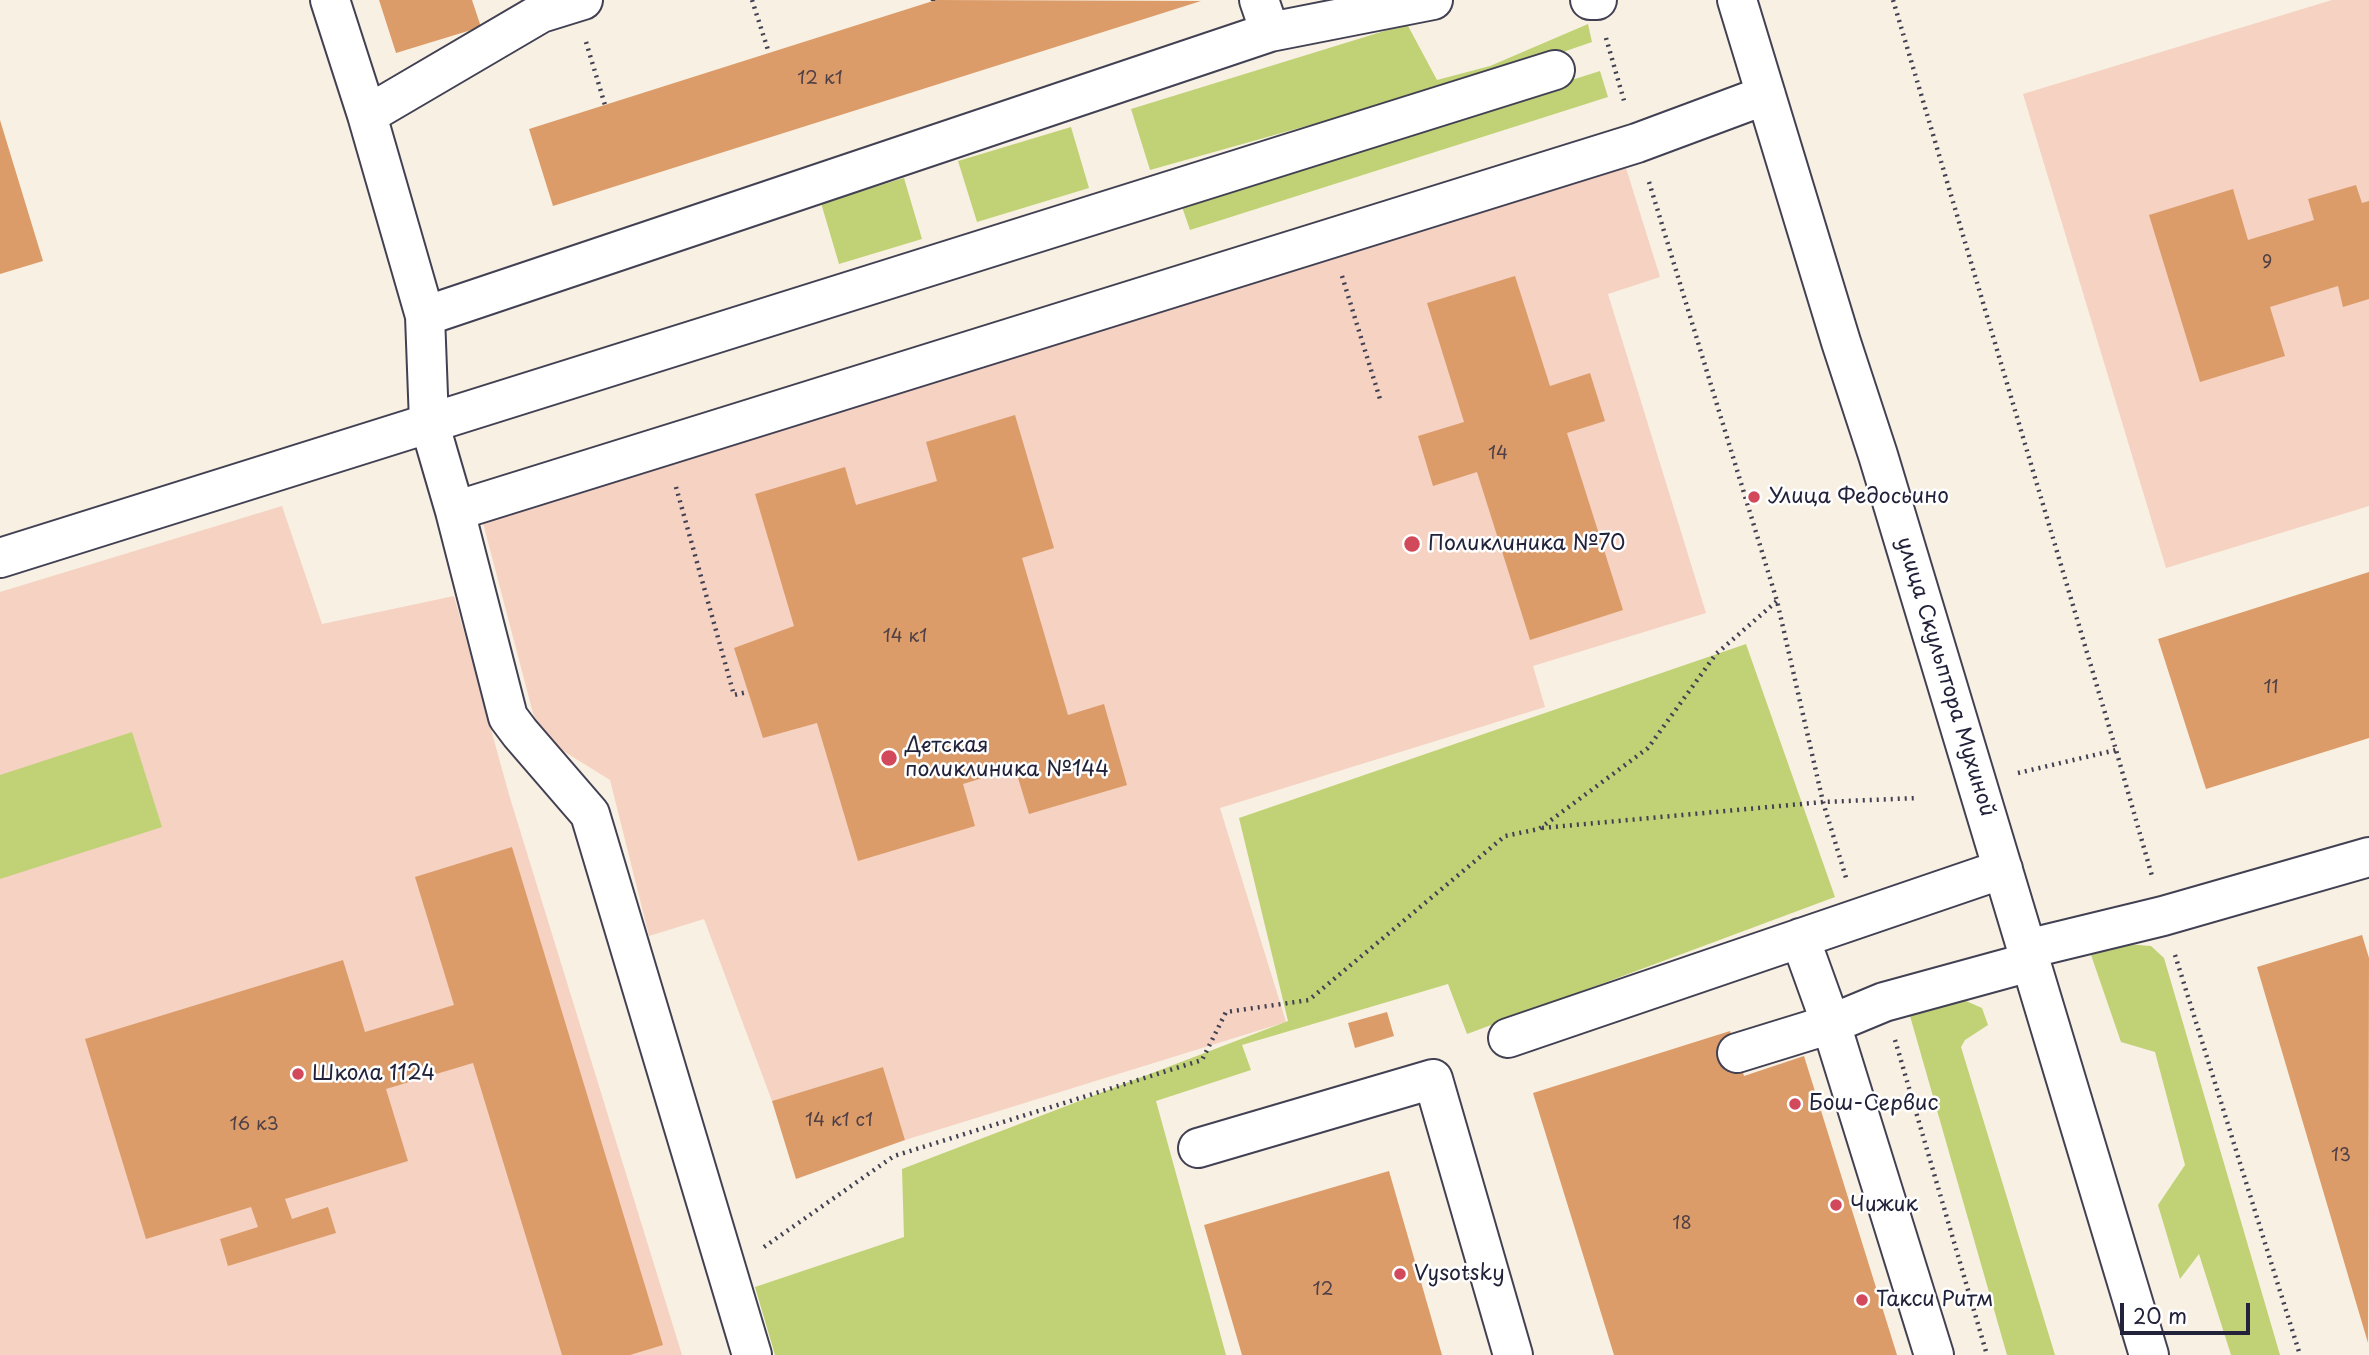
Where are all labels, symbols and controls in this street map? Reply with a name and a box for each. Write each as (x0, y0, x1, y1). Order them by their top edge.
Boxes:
house number: 12 к1 (797, 68, 843, 90)
house number: 9 (2262, 252, 2272, 274)
house number: 14 (1488, 443, 1508, 465)
place label: Улица Федосьино (1768, 484, 1949, 510)
marker: Улица Федосьино (1746, 489, 1762, 505)
place label: Поликлиника №70 (1428, 531, 1625, 557)
marker: Поликлиника №70 (1402, 534, 1422, 554)
street label: улица Скульптора Мухиной (1890, 534, 2000, 820)
house number: 14 к1 (883, 626, 927, 648)
house number: 11 (2263, 677, 2279, 699)
place label: Детская поликлиника №144 (905, 733, 1109, 783)
marker: Детская поликлиника №144 (879, 748, 899, 768)
place label: Школа 1124 (312, 1061, 435, 1087)
marker: Школа 1124 (290, 1066, 306, 1082)
place label: Бош-Сервис (1809, 1091, 1938, 1117)
marker: Бош-Сервис (1787, 1096, 1803, 1112)
house number: 14 к1 с1 (805, 1110, 873, 1132)
house number: 16 к3 (229, 1114, 279, 1136)
house number: 13 (2331, 1145, 2351, 1167)
place label: Чижик (1850, 1192, 1918, 1218)
marker: Чижик (1828, 1197, 1844, 1213)
house number: 18 (1672, 1213, 1692, 1235)
place label: Vysotsky (1414, 1261, 1505, 1287)
marker: Vysotsky (1392, 1266, 1408, 1282)
house number: 12 (1313, 1279, 1333, 1301)
place label: Такси Ритм (1876, 1287, 1993, 1313)
scale bar (2124, 1288, 2254, 1332)
marker: Такси Ритм (1854, 1292, 1870, 1308)
text: 20 m (2133, 1299, 2187, 1331)

